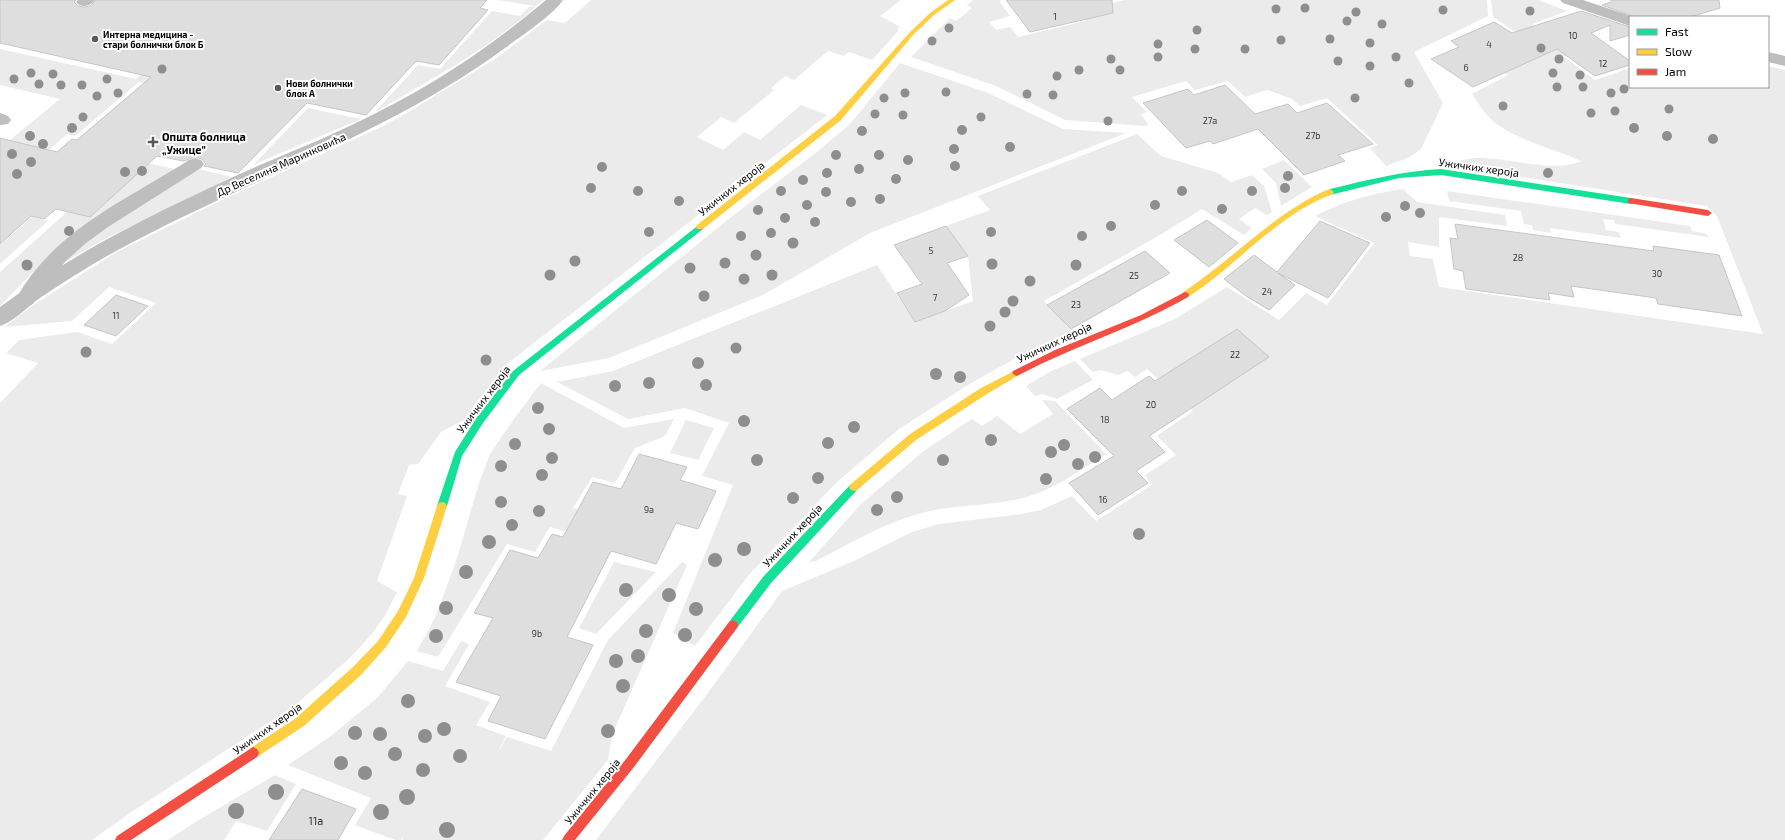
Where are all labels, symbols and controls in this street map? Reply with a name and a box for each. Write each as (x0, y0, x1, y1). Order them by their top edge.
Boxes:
house number: 1 (1053, 11, 1057, 22)
legend (1629, 16, 1769, 88)
text: Fast (1665, 24, 1689, 38)
place label: Интерна медицина - стари болнички блок Б (103, 29, 204, 50)
house number: 10 (1568, 30, 1578, 41)
marker: Интерна медицина - стари болнички блок Б (90, 34, 100, 44)
house number: 4 (1486, 39, 1492, 50)
text: Slow (1665, 44, 1692, 58)
house number: 12 (1599, 58, 1607, 69)
house number: 6 (1463, 62, 1469, 73)
text: Jam (1665, 64, 1686, 78)
place label: Нови болнички блок А (286, 78, 353, 99)
marker: Нови болнички блок А (273, 83, 283, 93)
house number: 27a (1203, 115, 1217, 126)
place label: Општа болница „Ужице” (162, 130, 246, 156)
street label: Др Веселина Маринковића (214, 130, 348, 198)
house number: 27b (1306, 130, 1320, 141)
marker: Општа болница „Ужице” (147, 136, 159, 148)
street label: Ужичких хероја (1438, 155, 1520, 180)
street label: Ужичких хероја (695, 158, 767, 219)
house number: 5 (929, 245, 934, 256)
house number: 28 (1513, 252, 1523, 263)
house number: 30 (1652, 268, 1662, 279)
house number: 25 (1129, 270, 1139, 281)
house number: 24 (1262, 286, 1273, 297)
house number: 7 (933, 292, 938, 303)
house number: 23 (1071, 299, 1081, 310)
house number: 11 (112, 310, 120, 321)
street label: Ужичких хероја (1015, 319, 1094, 366)
house number: 22 (1230, 349, 1240, 360)
street label: Ужичких хероја (453, 363, 513, 436)
house number: 20 (1146, 399, 1156, 410)
house number: 18 (1100, 414, 1110, 425)
house number: 16 (1099, 494, 1107, 505)
street label: Ужичких хероја (760, 501, 825, 570)
house number: 9a (644, 504, 654, 515)
house number: 9b (532, 628, 542, 639)
street label: Ужичких хероја (230, 699, 304, 757)
street label: Ужичких хероја (562, 755, 623, 827)
house number: 11a (309, 814, 323, 827)

